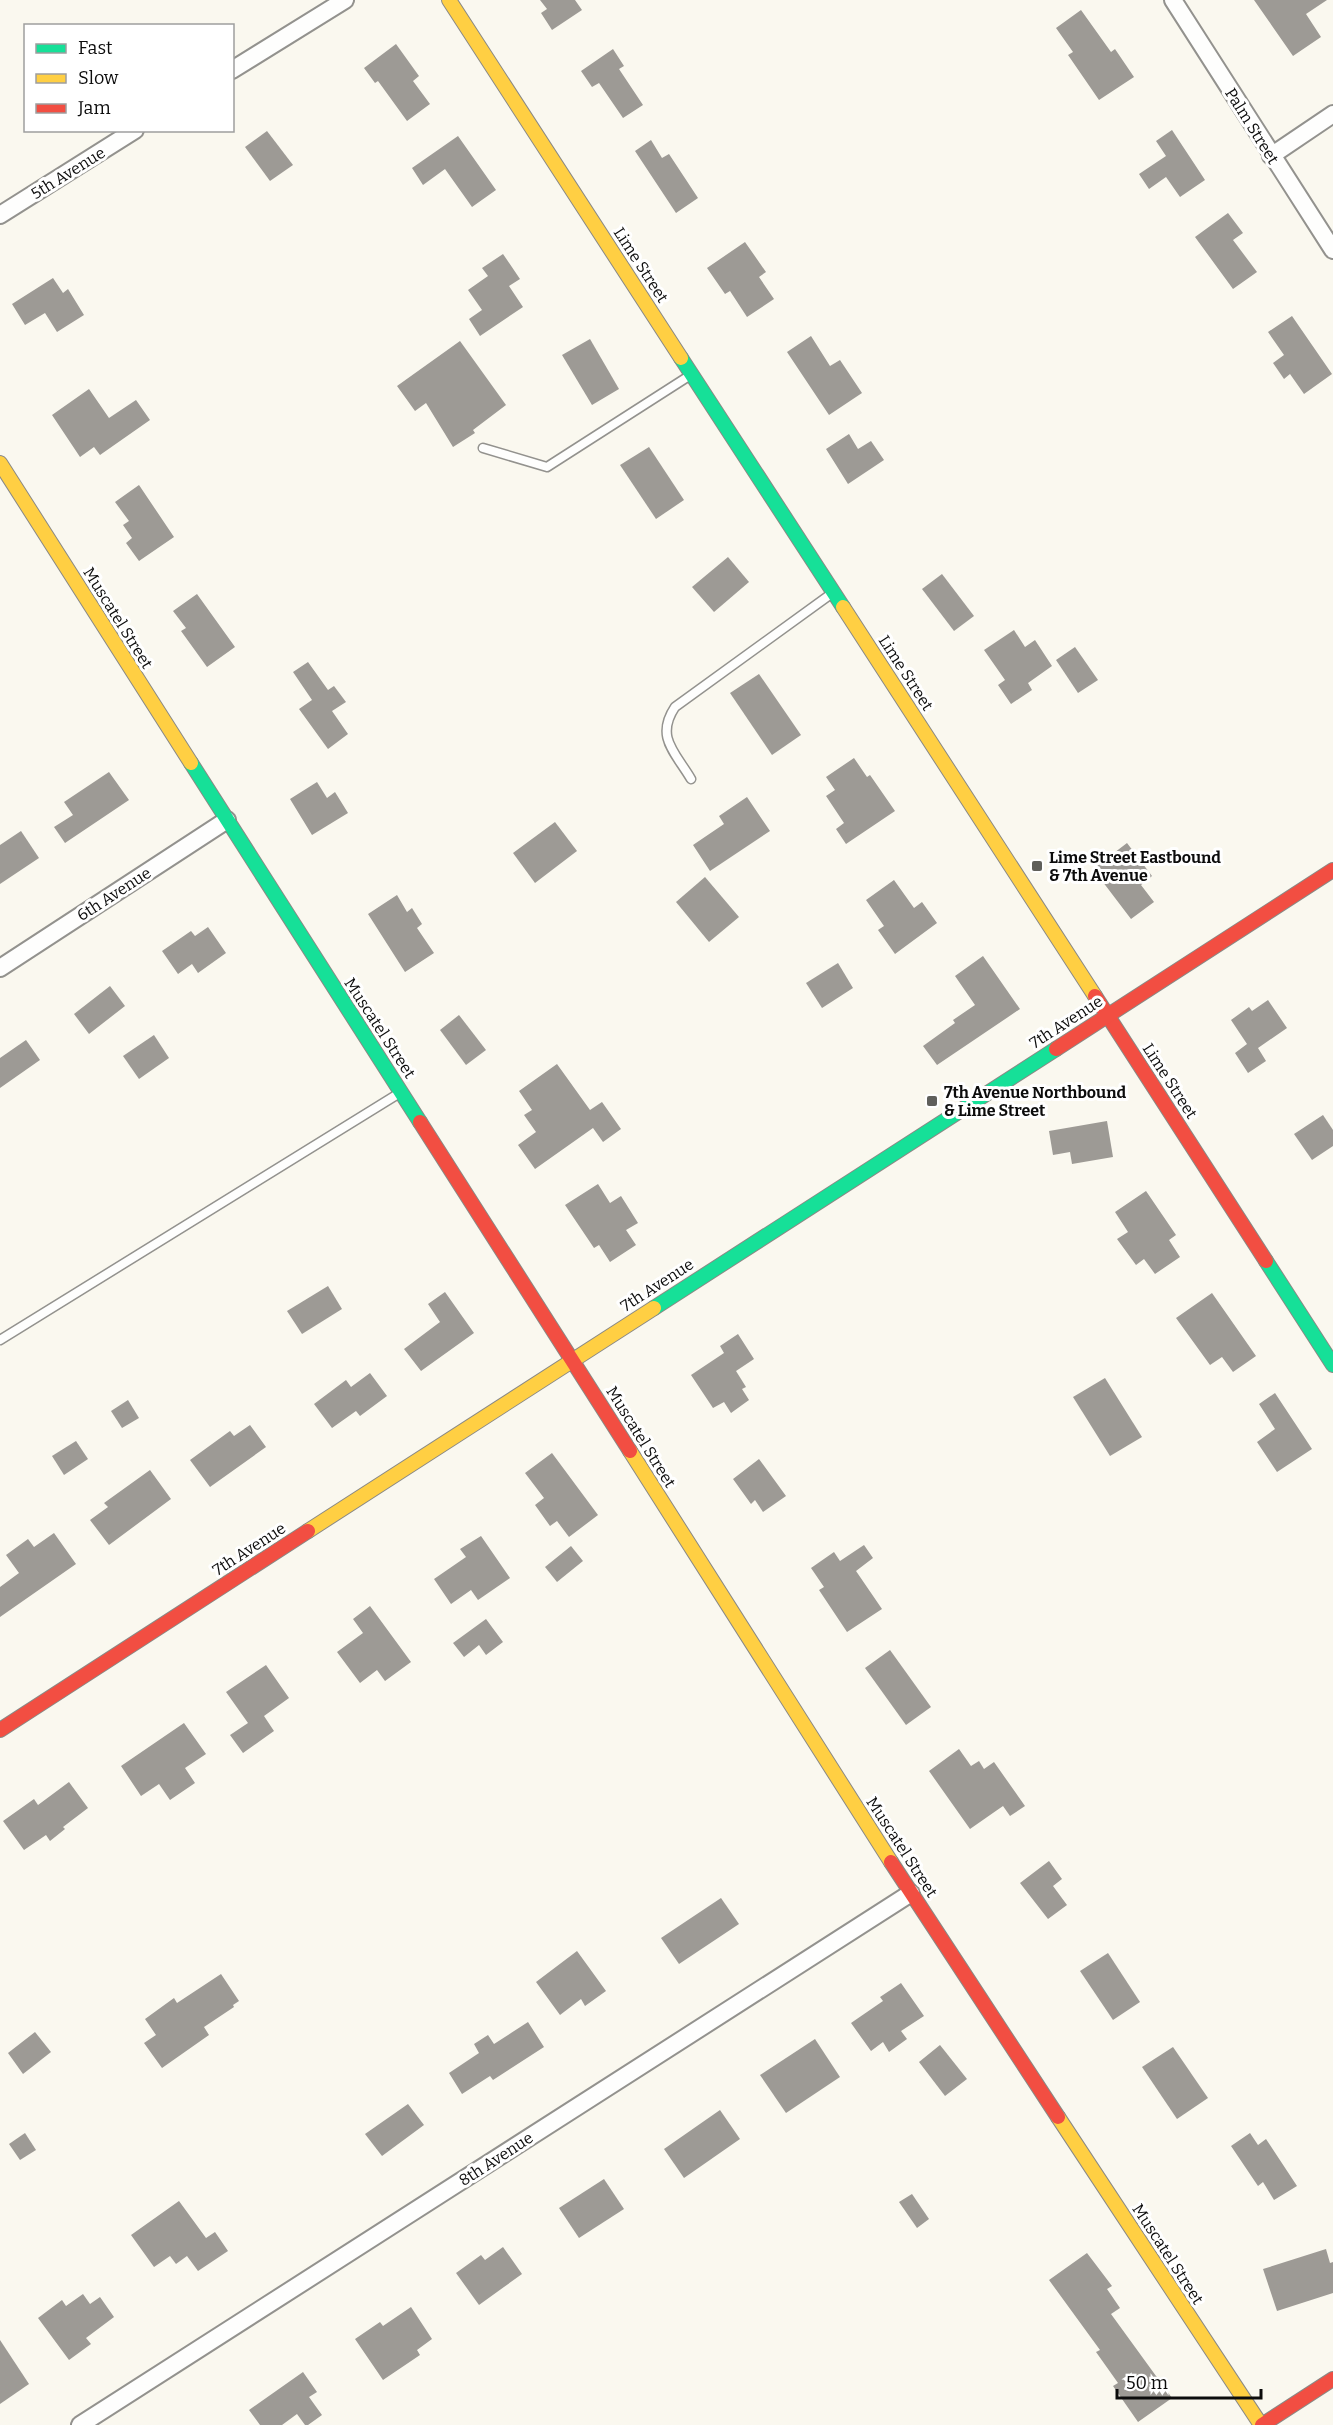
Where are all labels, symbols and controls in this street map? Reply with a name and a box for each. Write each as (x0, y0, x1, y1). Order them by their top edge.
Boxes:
legend (24, 24, 234, 132)
text: Fast (78, 37, 113, 59)
text: Slow (78, 67, 119, 89)
street label: Palm Street (1221, 84, 1283, 168)
text: Jam (77, 97, 111, 119)
street label: 5th Avenue (28, 143, 108, 203)
street label: Lime Street (610, 224, 672, 306)
street label: Muscatel Street (79, 564, 157, 672)
street label: Lime Street (875, 632, 937, 714)
place label: Lime Street Eastbound & 7th Avenue (1049, 848, 1221, 885)
marker: Lime Street Eastbound & 7th Avenue (1030, 859, 1044, 873)
street label: 6th Avenue (73, 863, 155, 925)
street label: Muscatel Street (340, 974, 420, 1082)
street label: 7th Avenue (1026, 991, 1106, 1053)
street label: Lime Street (1139, 1040, 1201, 1122)
place label: 7th Avenue Northbound & Lime Street (944, 1083, 1126, 1120)
marker: 7th Avenue Northbound & Lime Street (925, 1094, 939, 1108)
street label: 7th Avenue (617, 1254, 697, 1316)
street label: Muscatel Street (602, 1383, 680, 1491)
street label: 7th Avenue (209, 1518, 289, 1580)
street label: Muscatel Street (862, 1793, 942, 1901)
street label: 8th Avenue (455, 2128, 537, 2190)
street label: Muscatel Street (1128, 2200, 1208, 2308)
scale bar (1117, 2362, 1261, 2400)
text: 50 m (1126, 2372, 1168, 2394)

